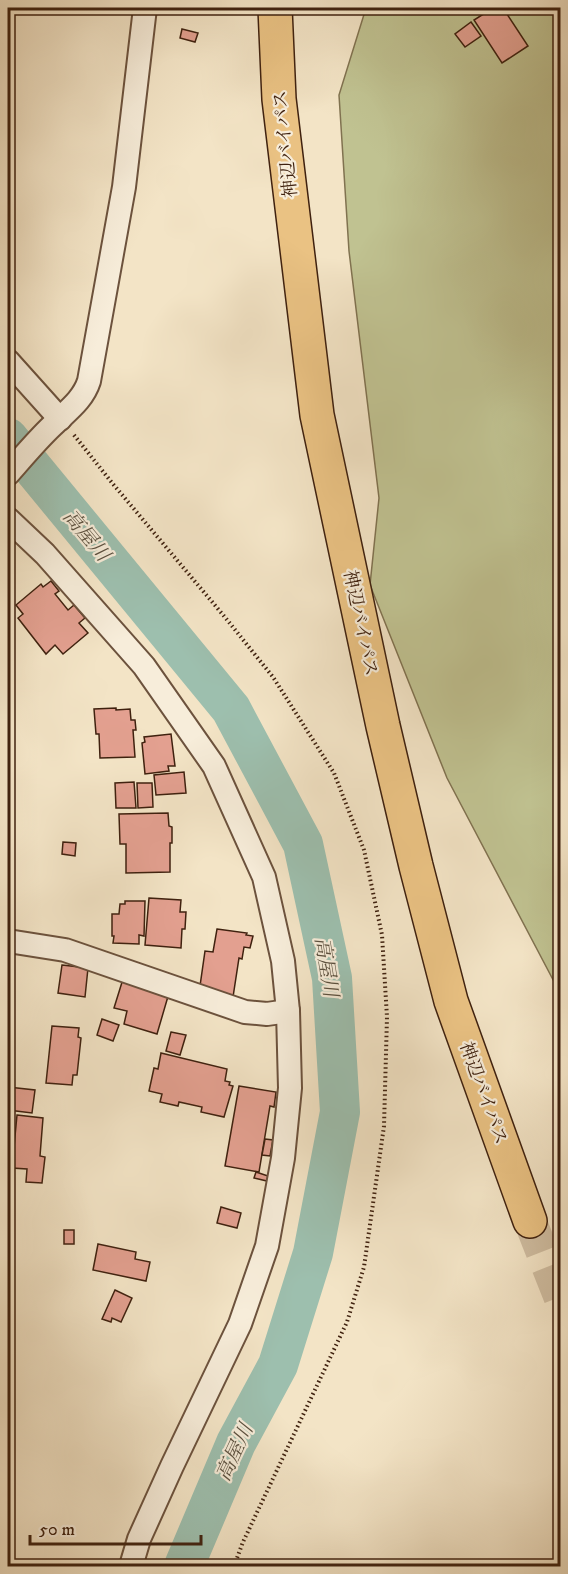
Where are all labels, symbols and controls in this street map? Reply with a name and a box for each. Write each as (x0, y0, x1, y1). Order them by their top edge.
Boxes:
street label: 神辺バイパス (269, 89, 303, 199)
water label: 高屋川 (57, 505, 116, 569)
street label: 神辺バイパス (338, 568, 382, 678)
water label: 高屋川 (308, 936, 343, 1001)
street label: 神辺バイパス (454, 1039, 512, 1148)
water label: 高屋川 (211, 1418, 260, 1485)
scale bar (30, 1508, 201, 1546)
text: 50 m (39, 1519, 75, 1541)

